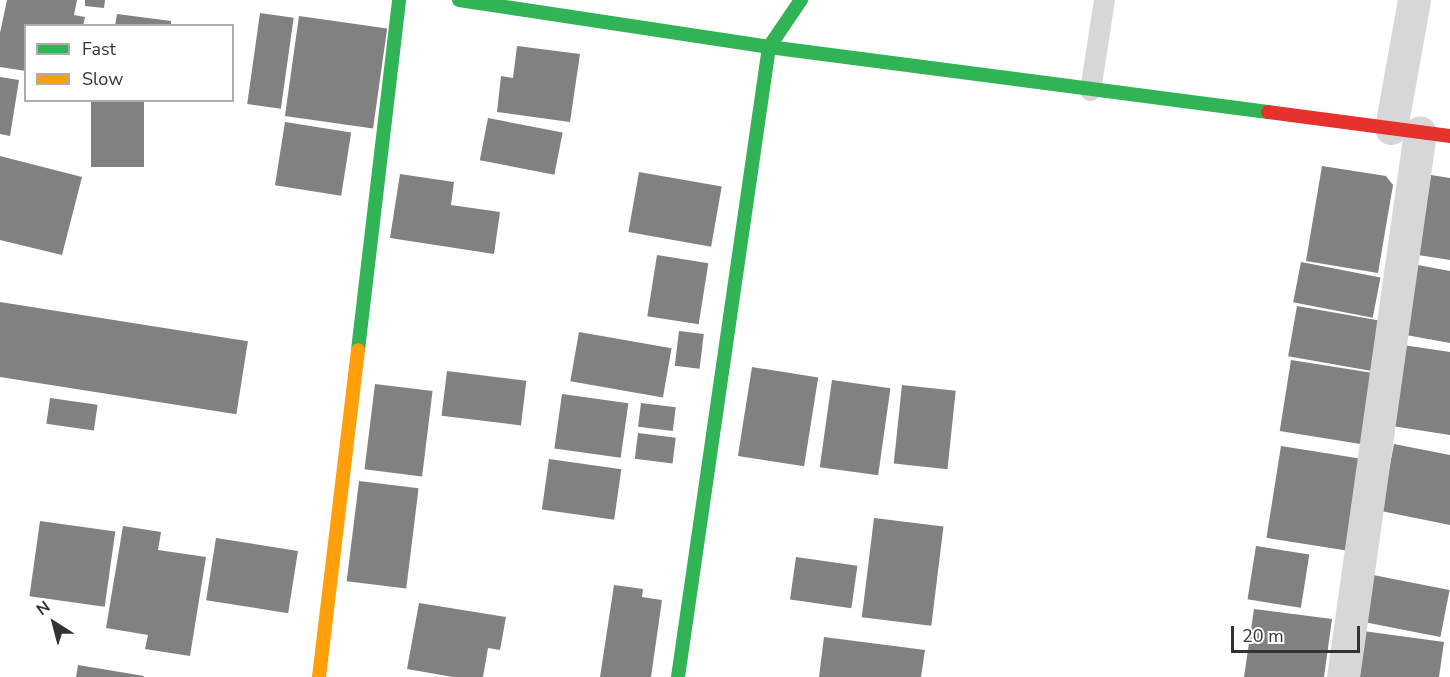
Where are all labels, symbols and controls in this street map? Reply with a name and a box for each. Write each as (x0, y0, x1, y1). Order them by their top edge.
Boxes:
legend (24, 24, 234, 102)
text: Fast (82, 37, 116, 61)
text: Slow (82, 67, 123, 91)
north arrow (24, 593, 84, 653)
text: N (32, 596, 55, 621)
scale bar (1234, 614, 1363, 652)
text: 20 m (1242, 624, 1284, 648)

